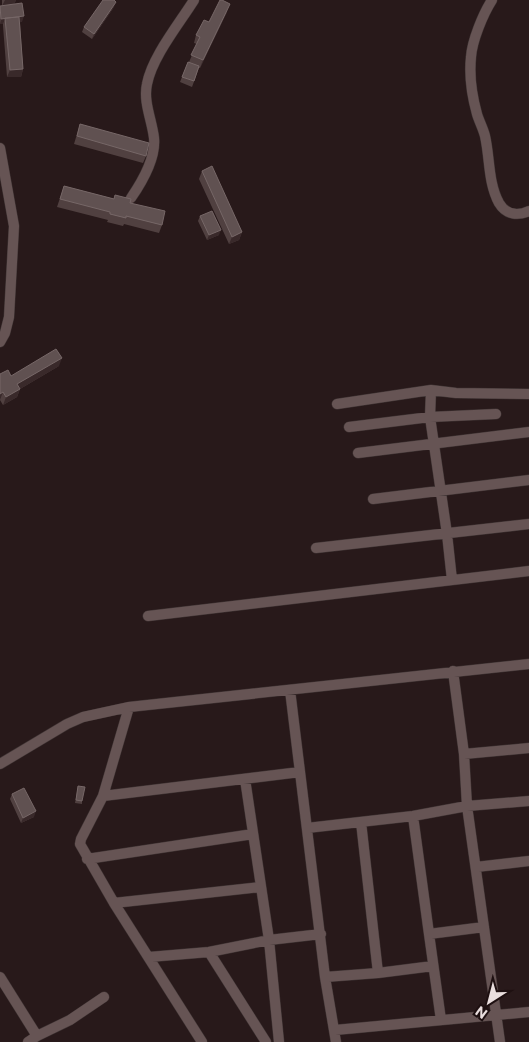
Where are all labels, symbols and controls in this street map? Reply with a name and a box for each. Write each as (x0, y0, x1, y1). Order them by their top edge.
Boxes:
north arrow (464, 977, 514, 1027)
text: N (472, 1003, 490, 1023)

